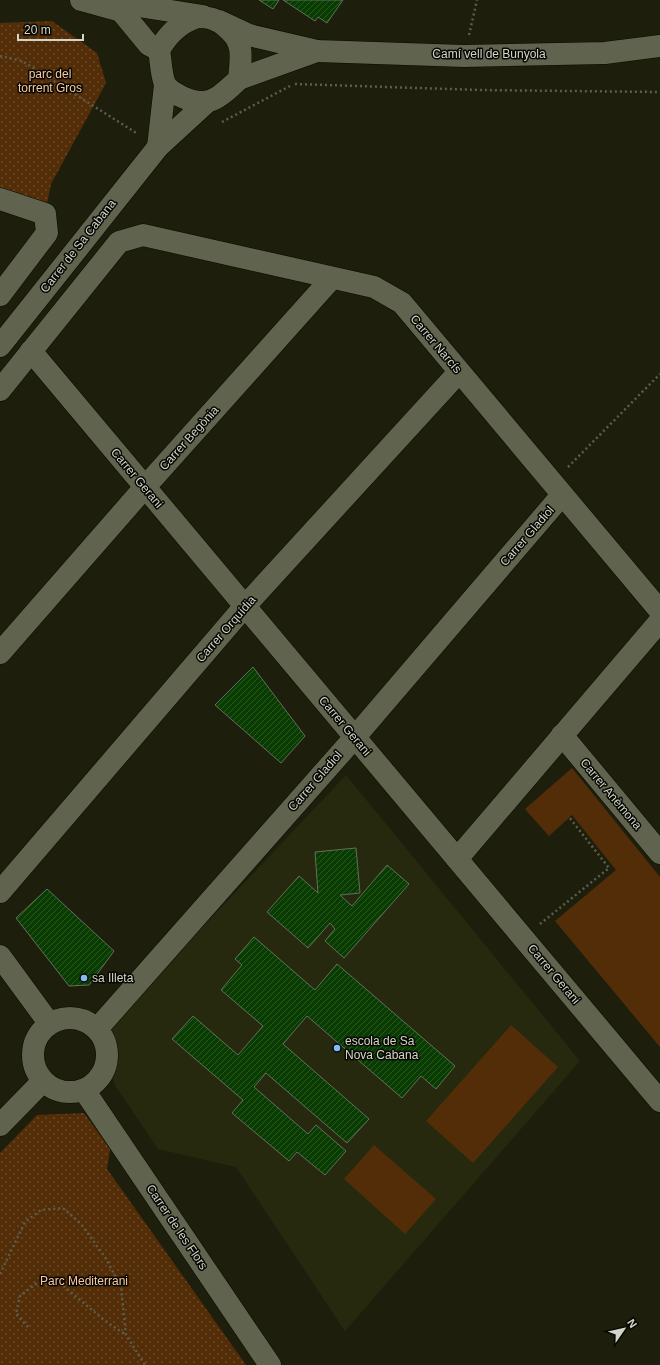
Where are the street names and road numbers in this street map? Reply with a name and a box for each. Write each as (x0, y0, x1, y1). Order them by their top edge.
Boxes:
street label: Camí vell de Bunyola (432, 47, 546, 61)
street label: Carrer de Sa Cabana (37, 196, 119, 295)
street label: Carrer Narcís (407, 312, 465, 376)
street label: Carrer Begònia (157, 403, 222, 473)
street label: Carrer Gerani (108, 445, 166, 511)
street label: Carrer Gladiol (497, 503, 557, 569)
street label: Carrer Orquídia (193, 593, 259, 665)
street label: Carrer Gerani (316, 693, 374, 759)
street label: Carrer Gladiol (285, 748, 345, 814)
street label: Carrer Anèmona (577, 756, 645, 832)
street label: Carrer Gerani (525, 941, 583, 1007)
street label: Carrer de les Flors (143, 1182, 211, 1272)

